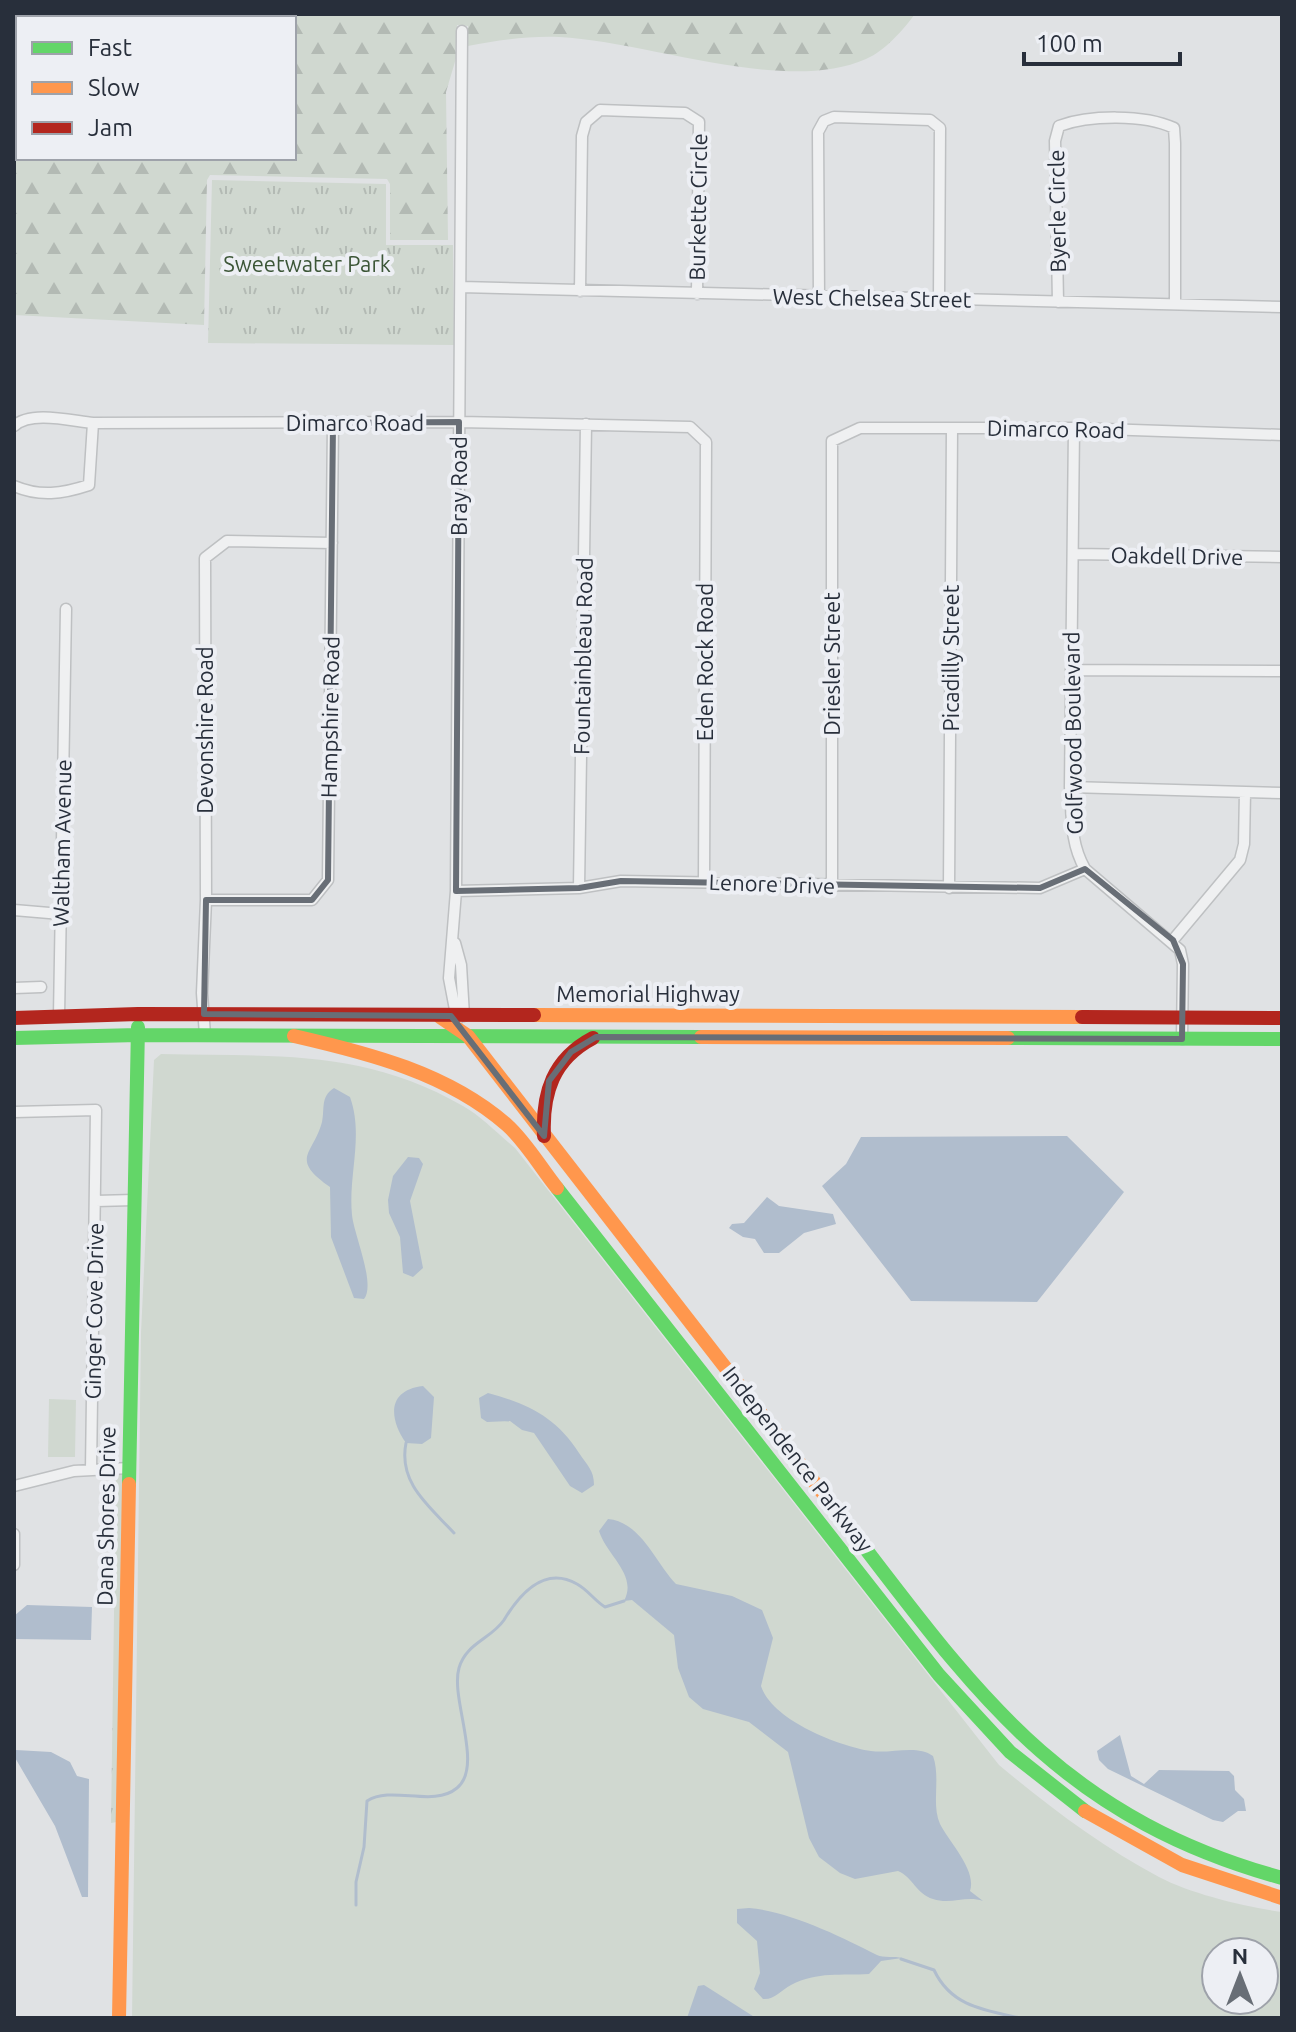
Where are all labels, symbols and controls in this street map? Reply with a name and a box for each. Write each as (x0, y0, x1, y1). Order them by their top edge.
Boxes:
legend (16, 16, 296, 160)
scale bar (1024, 16, 1180, 66)
text: 100 m (1036, 30, 1103, 57)
text: Fast (88, 34, 132, 61)
text: Slow (88, 74, 140, 101)
text: Jam (88, 114, 133, 141)
street label: Burkette Circle (684, 133, 711, 281)
street label: Byerle Circle (1043, 149, 1070, 273)
park label: Sweetwater Park (223, 251, 391, 276)
street label: West Chelsea Street (772, 283, 972, 312)
street label: Dimarco Road (286, 410, 424, 435)
street label: Dimarco Road (987, 415, 1125, 442)
street label: Bray Road (446, 436, 471, 536)
street label: Oakdell Drive (1110, 542, 1244, 569)
street label: Fountainbleau Road (568, 557, 597, 755)
street label: Eden Rock Road (692, 583, 717, 741)
street label: Picadilly Street (938, 584, 963, 731)
street label: Driesler Street (819, 592, 844, 736)
street label: Golfwood Boulevard (1058, 631, 1087, 835)
street label: Hampshire Road (316, 636, 343, 798)
street label: Devonshire Road (192, 646, 217, 814)
street label: Waltham Avenue (48, 759, 75, 927)
street label: Lenore Drive (708, 869, 836, 898)
street label: Memorial Highway (556, 981, 740, 1006)
street label: Ginger Cove Drive (79, 1222, 108, 1400)
street label: Independence Parkway (718, 1361, 879, 1557)
street label: Dana Shores Drive (91, 1426, 120, 1606)
north arrow (1200, 1936, 1280, 2016)
text: N (1232, 1943, 1248, 1968)

